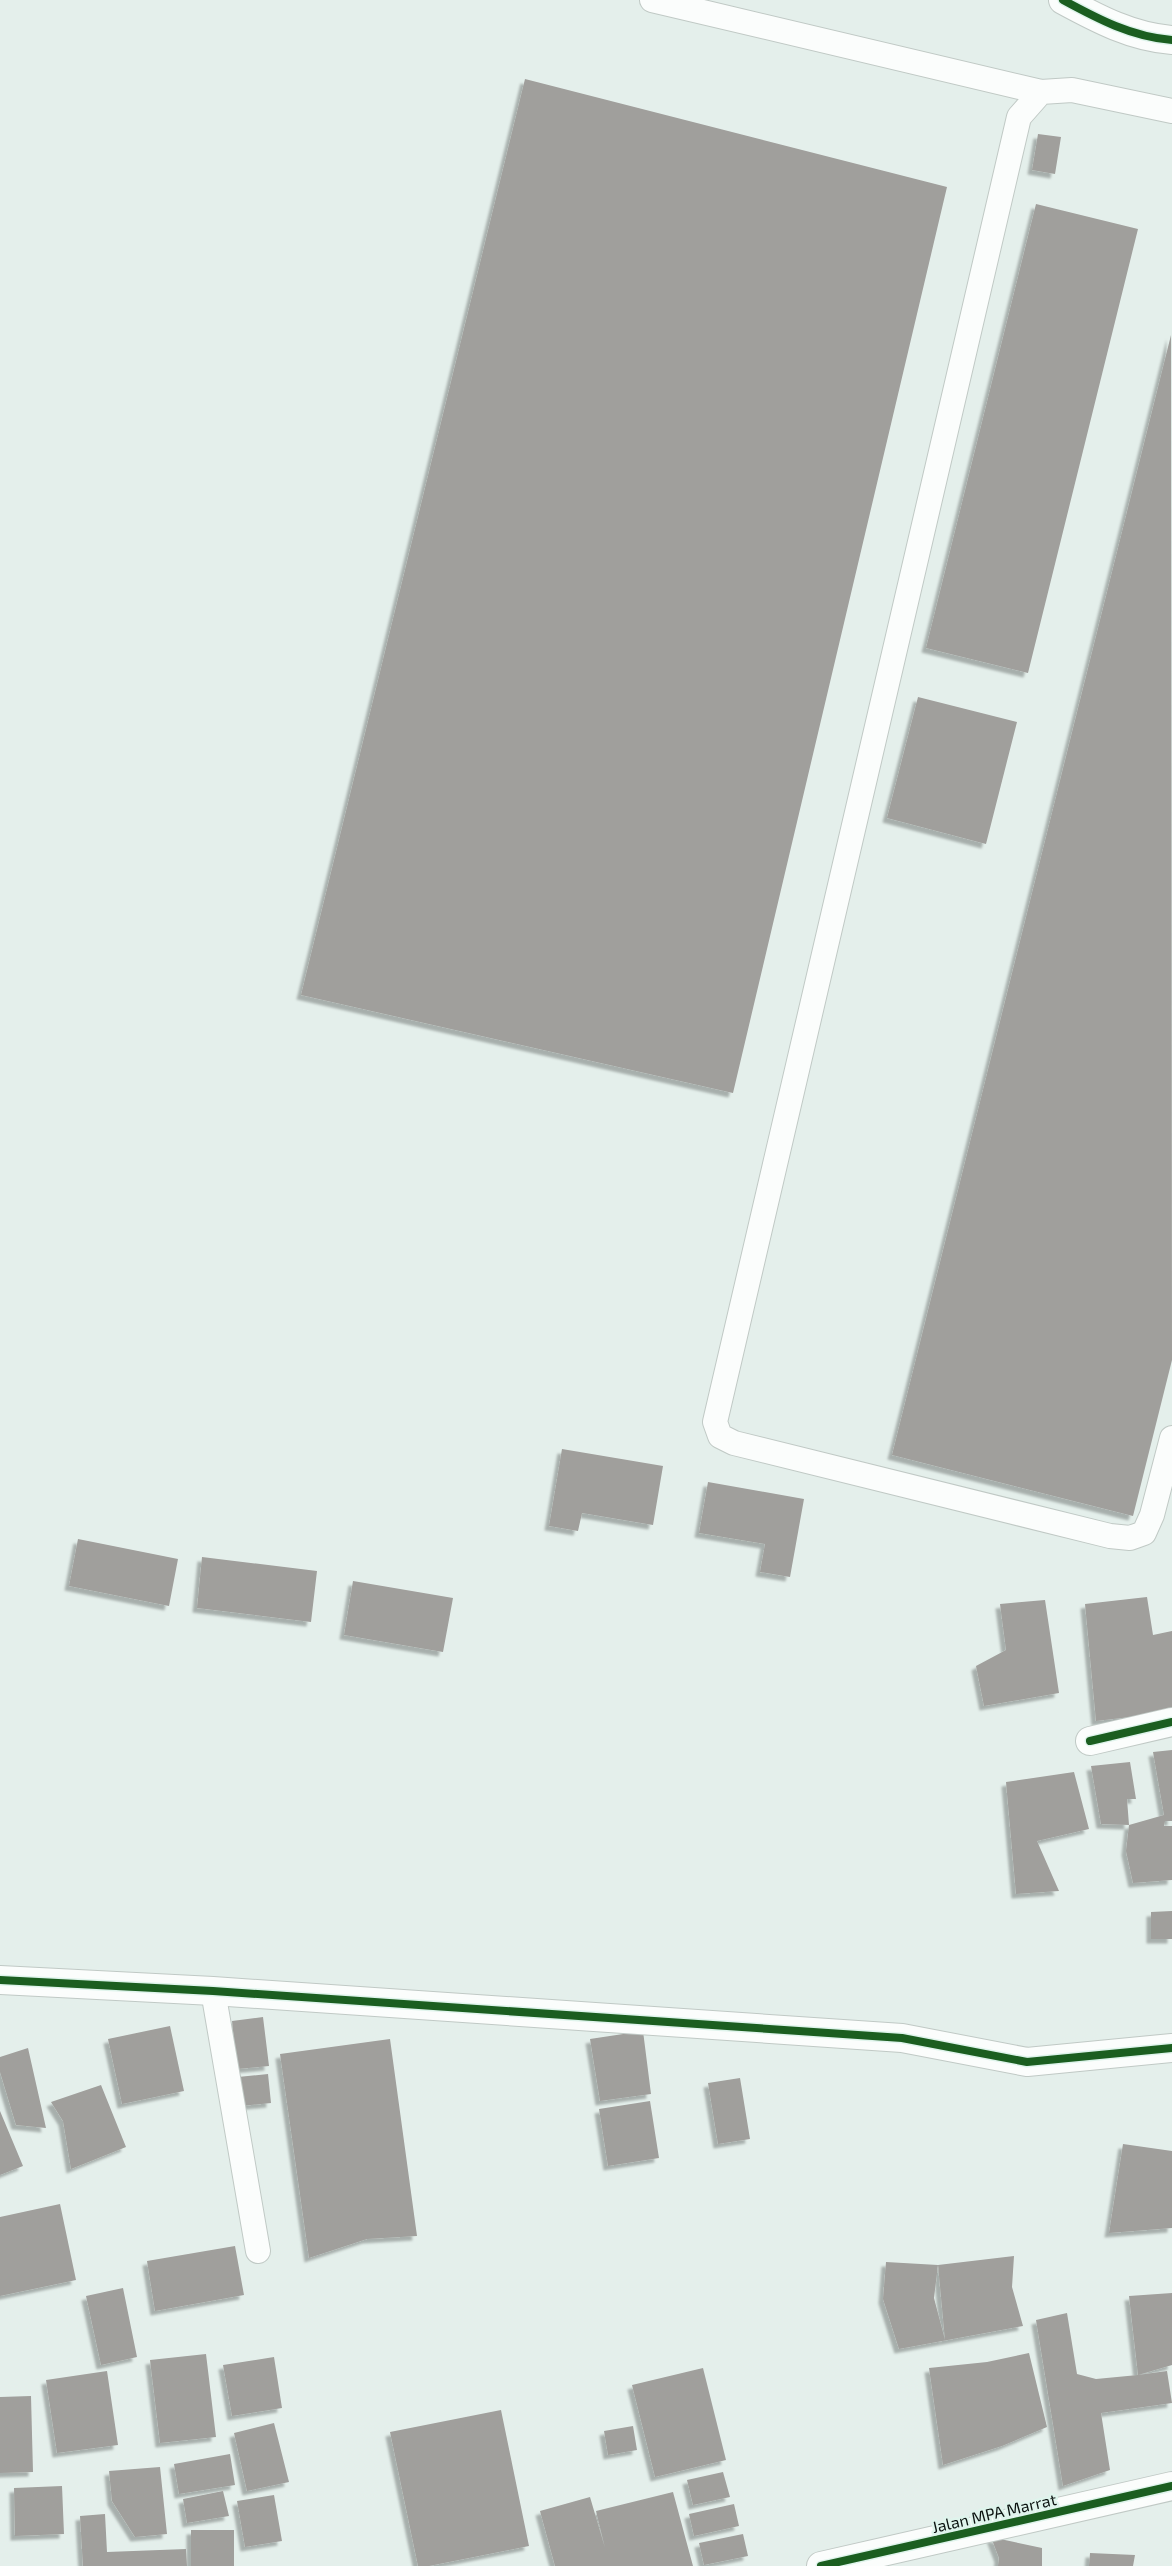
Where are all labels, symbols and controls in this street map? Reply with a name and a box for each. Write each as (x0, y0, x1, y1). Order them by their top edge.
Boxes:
street label: Jalan MPA Marrat (930, 2489, 1058, 2536)

